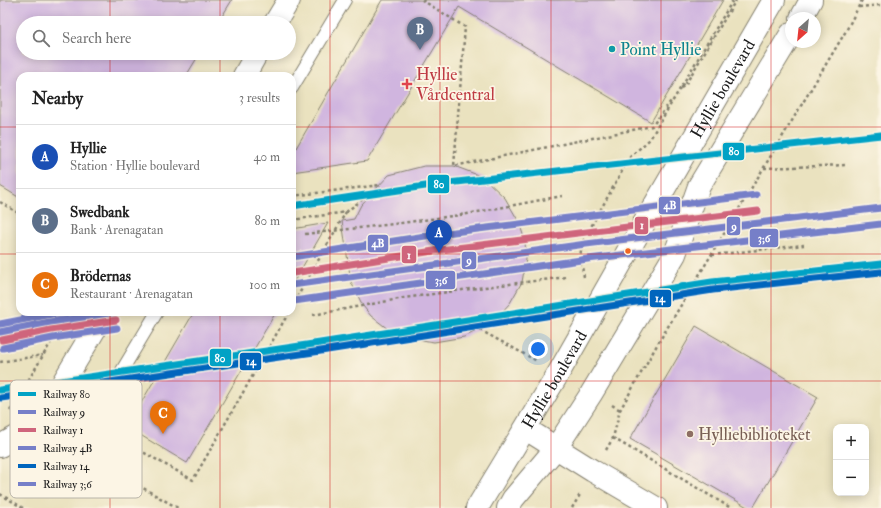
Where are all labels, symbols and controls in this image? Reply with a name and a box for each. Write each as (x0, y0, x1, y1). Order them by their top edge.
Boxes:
north arrow (785, 12, 821, 48)
search box (16, 16, 296, 60)
pin: B (407, 17, 433, 50)
icon: search (30, 27, 52, 49)
text: Search here (62, 29, 131, 48)
street label: Hyllie boulevard (686, 35, 760, 142)
place label: Point Hyllie (620, 39, 701, 61)
marker: Point Hyllie (607, 44, 617, 54)
place label: Hyllie Vårdcentral (416, 64, 495, 105)
marker: Hyllie Vårdcentral (401, 78, 413, 90)
text: Nearby (32, 88, 83, 109)
text: 3 results (239, 90, 280, 106)
text: Hyllie (70, 139, 107, 158)
line badge: 80 (722, 142, 745, 161)
text: 80 (729, 145, 740, 158)
text: A (41, 149, 49, 165)
text: 40 m (254, 149, 280, 165)
text: Station · Hyllie boulevard (70, 158, 200, 174)
line badge: 80 (427, 174, 450, 194)
text: 80 (434, 178, 445, 191)
line badge: 4B (658, 196, 681, 215)
text: 4B (662, 199, 677, 213)
text: Swedbank (70, 203, 129, 222)
text: B (41, 213, 49, 229)
text: 80 m (254, 213, 280, 229)
line badge: 1 (634, 216, 649, 235)
line badge: 9 (726, 216, 741, 236)
text: 1 (640, 219, 644, 232)
pin: A (426, 220, 452, 253)
text: 9 (730, 220, 737, 233)
text: Bank · Arenagatan (70, 222, 163, 238)
line badge: 3;6 (749, 228, 779, 248)
text: 3;6 (758, 232, 772, 245)
line badge: 4B (367, 234, 389, 253)
text: 4B (370, 237, 385, 251)
line badge: 1 (401, 245, 417, 264)
unlabelled marker (623, 246, 633, 256)
text: 1 (407, 249, 411, 262)
line badge: 9 (461, 251, 477, 270)
text: 9 (465, 254, 472, 267)
text: Brödernas (70, 267, 131, 286)
line badge: 3;6 (425, 270, 456, 290)
text: 3;6 (435, 274, 449, 287)
text: C (40, 277, 50, 293)
text: 100 m (249, 277, 280, 293)
text: Restaurant · Arenagatan (70, 286, 193, 302)
line badge: 14 (649, 289, 672, 308)
text: 14 (655, 292, 666, 306)
street label: Hyllie boulevard (517, 326, 592, 433)
your location (528, 339, 548, 359)
line badge: 80 (209, 348, 232, 367)
text: 80 (215, 352, 226, 365)
line badge: 14 (239, 352, 262, 371)
text: 14 (246, 355, 257, 369)
legend (10, 380, 142, 498)
text: Railway 80 (43, 388, 91, 402)
pin: C (150, 401, 176, 434)
text: Railway 9 (43, 406, 85, 420)
text: Railway 1 (43, 424, 83, 438)
place label: Hylliebiblioteket (698, 424, 811, 446)
map controls (833, 424, 869, 496)
button: + (833, 424, 869, 460)
marker: Hylliebiblioteket (685, 429, 695, 439)
text: Railway 4B (43, 442, 93, 456)
text: Railway 14 (43, 460, 90, 474)
button: − (833, 460, 869, 496)
text: Railway 3;6 (43, 478, 93, 492)

